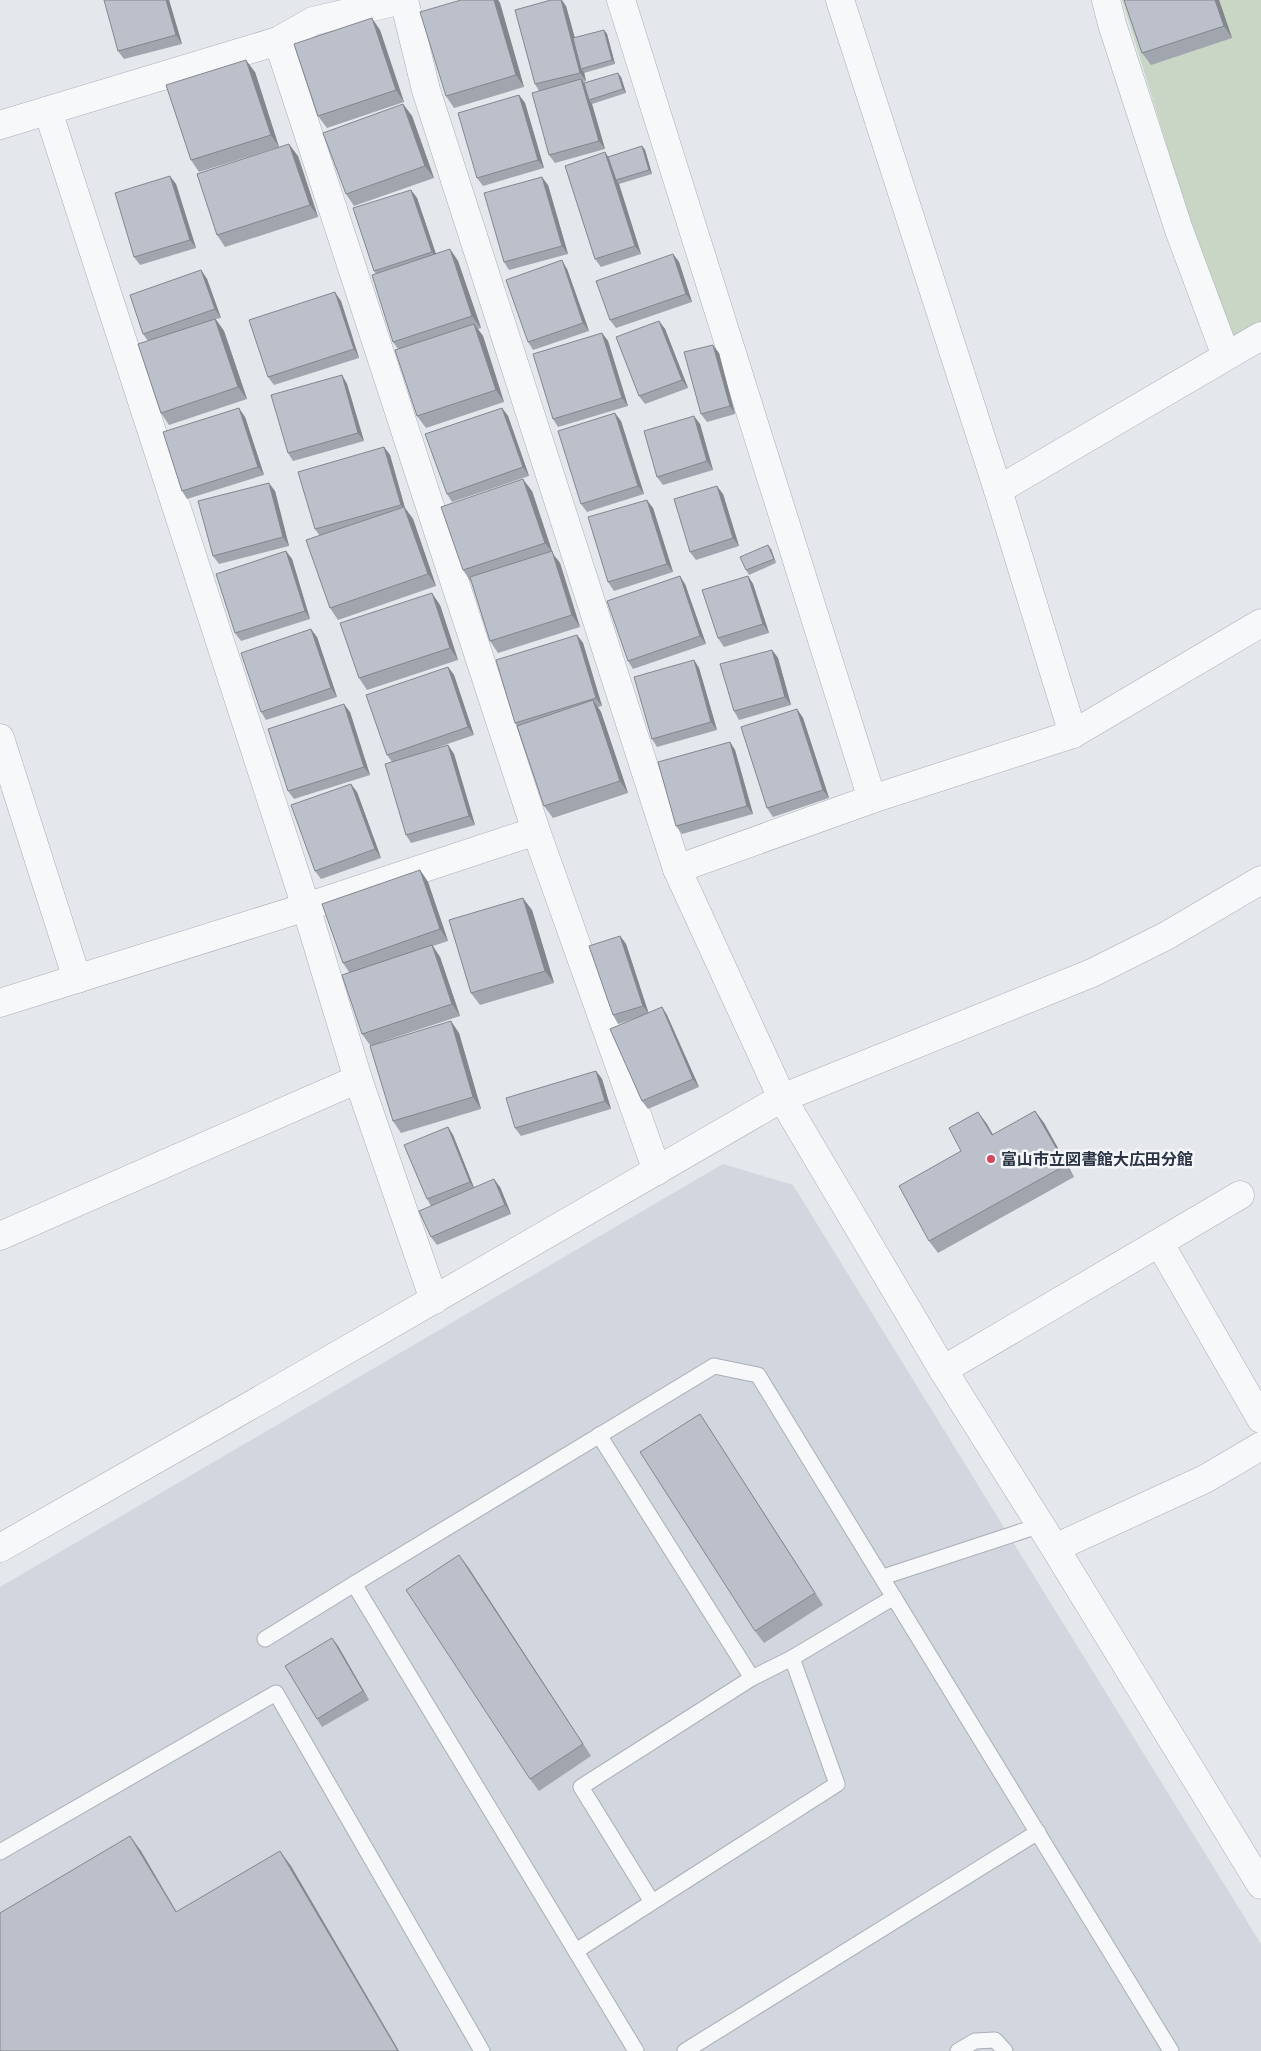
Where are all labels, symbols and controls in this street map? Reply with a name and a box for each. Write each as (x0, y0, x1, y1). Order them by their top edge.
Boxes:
place label: 富山市立図書館大広田分館 (1001, 1149, 1193, 1169)
marker: 富山市立図書館大広田分館 (985, 1153, 997, 1165)

